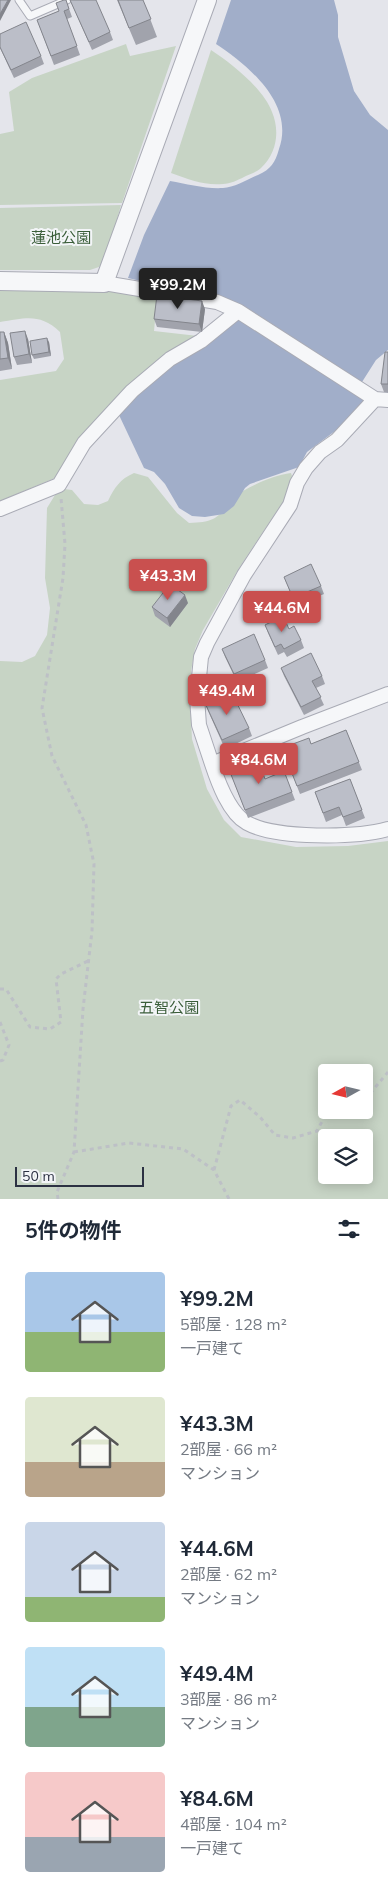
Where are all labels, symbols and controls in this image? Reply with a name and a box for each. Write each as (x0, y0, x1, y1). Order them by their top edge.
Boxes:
park label: 蓮池公園 (31, 228, 91, 247)
pin: ¥99.2M (137, 268, 219, 310)
text: ¥99.2M (150, 274, 206, 294)
pin: ¥43.3M (127, 558, 209, 601)
text: ¥43.3M (140, 565, 196, 585)
pin: ¥44.6M (241, 590, 323, 633)
text: ¥44.6M (254, 597, 310, 617)
pin: ¥49.4M (186, 674, 268, 716)
text: ¥49.4M (199, 680, 255, 700)
pin: ¥84.6M (218, 742, 300, 785)
text: ¥84.6M (231, 749, 287, 769)
park label: 五智公園 (139, 998, 199, 1017)
north arrow (318, 1064, 372, 1119)
map controls (318, 1064, 373, 1184)
button: layers (318, 1129, 373, 1184)
scale bar (15, 1164, 144, 1187)
text: 50 m (22, 1167, 55, 1185)
icon: filters (335, 1215, 363, 1243)
text: 5件の物件 (25, 1217, 122, 1243)
text: ¥99.2M (180, 1285, 254, 1311)
icon: home (65, 1292, 125, 1352)
text: 5部屋 · 128 m² (180, 1314, 287, 1334)
text: 一戸建て (180, 1338, 244, 1358)
text: ¥43.3M (180, 1410, 254, 1436)
icon: home (65, 1417, 125, 1477)
text: 2部屋 · 66 m² (180, 1439, 277, 1459)
text: マンション (180, 1463, 260, 1483)
text: ¥44.6M (180, 1535, 254, 1561)
icon: home (65, 1542, 125, 1602)
text: 2部屋 · 62 m² (180, 1564, 277, 1584)
text: マンション (180, 1588, 260, 1608)
text: ¥49.4M (180, 1660, 254, 1686)
icon: home (65, 1667, 125, 1727)
text: 3部屋 · 86 m² (180, 1689, 277, 1709)
text: マンション (180, 1713, 260, 1733)
text: ¥84.6M (180, 1785, 254, 1811)
icon: home (65, 1792, 125, 1852)
text: 4部屋 · 104 m² (180, 1814, 287, 1834)
text: 一戸建て (180, 1838, 244, 1858)

